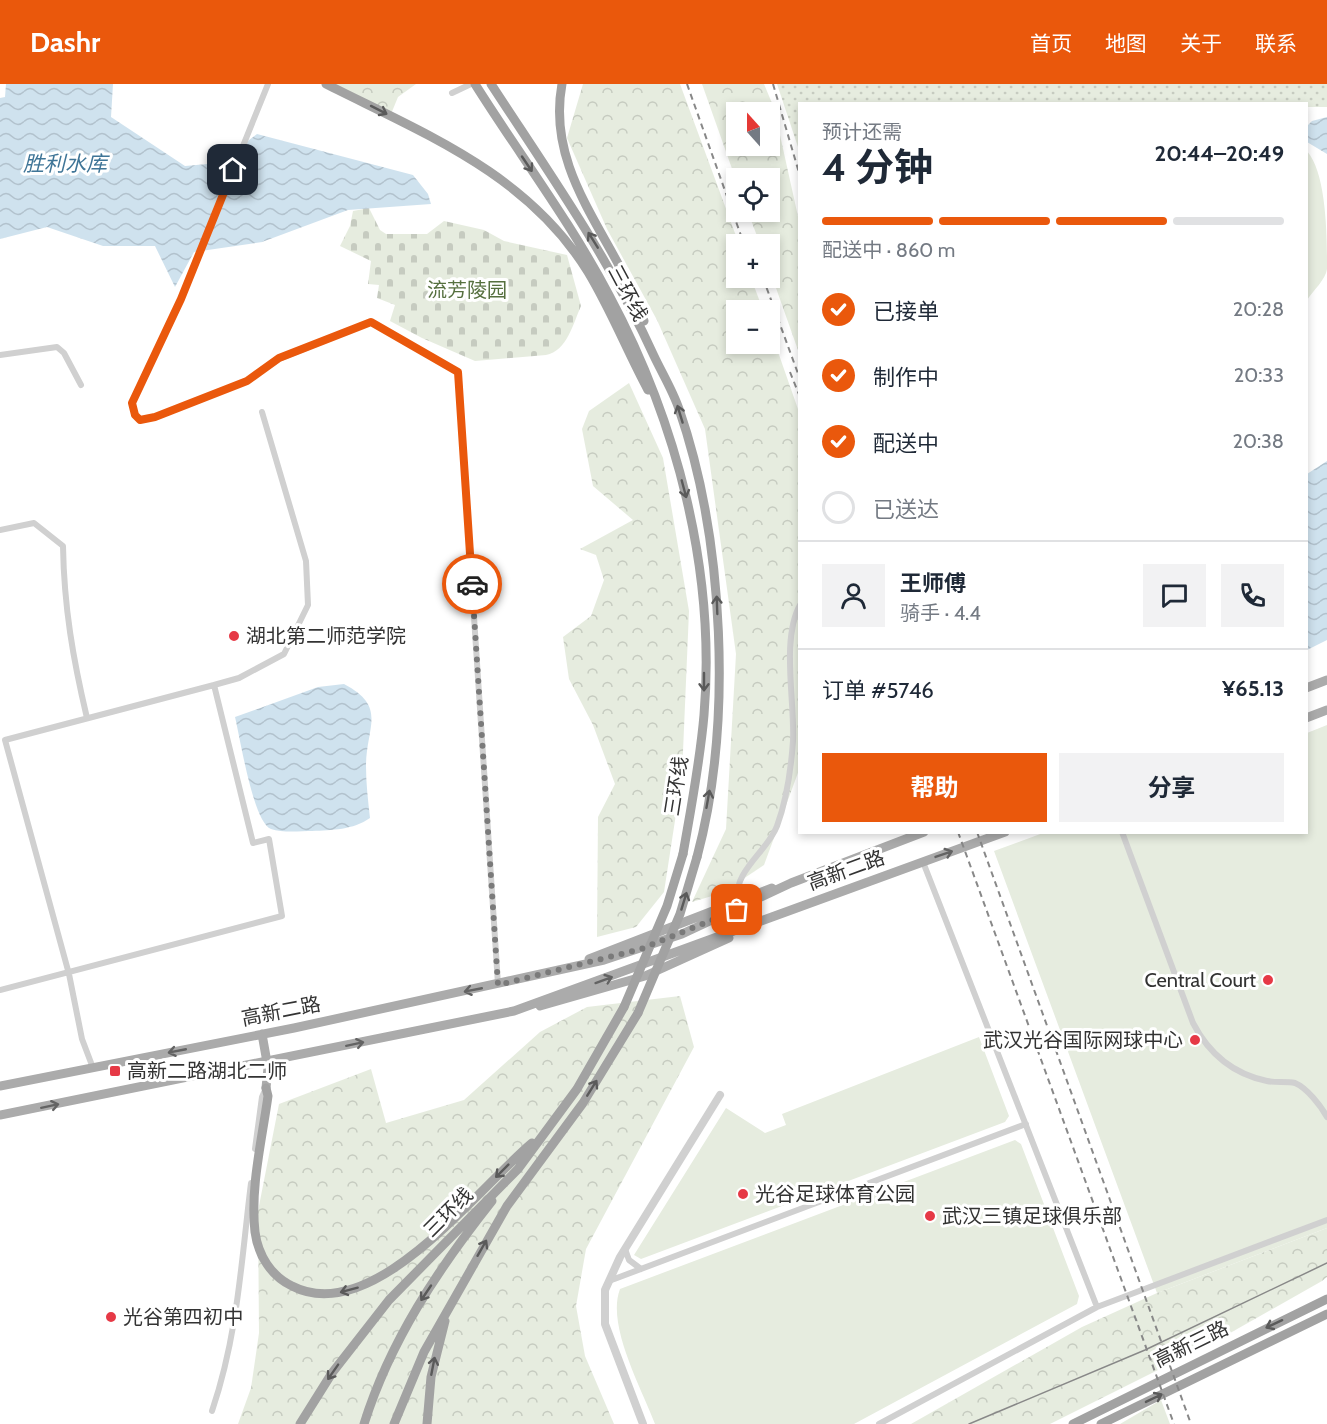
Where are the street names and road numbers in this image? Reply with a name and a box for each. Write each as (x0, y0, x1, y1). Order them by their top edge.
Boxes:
street label: 三环线 (603, 261, 653, 325)
street label: 三环线 (659, 754, 693, 818)
street label: 高新二路 (804, 845, 888, 895)
street label: 高新二路 (239, 992, 323, 1030)
street label: 三环线 (418, 1182, 478, 1242)
street label: 高新三路 (1150, 1316, 1232, 1372)

